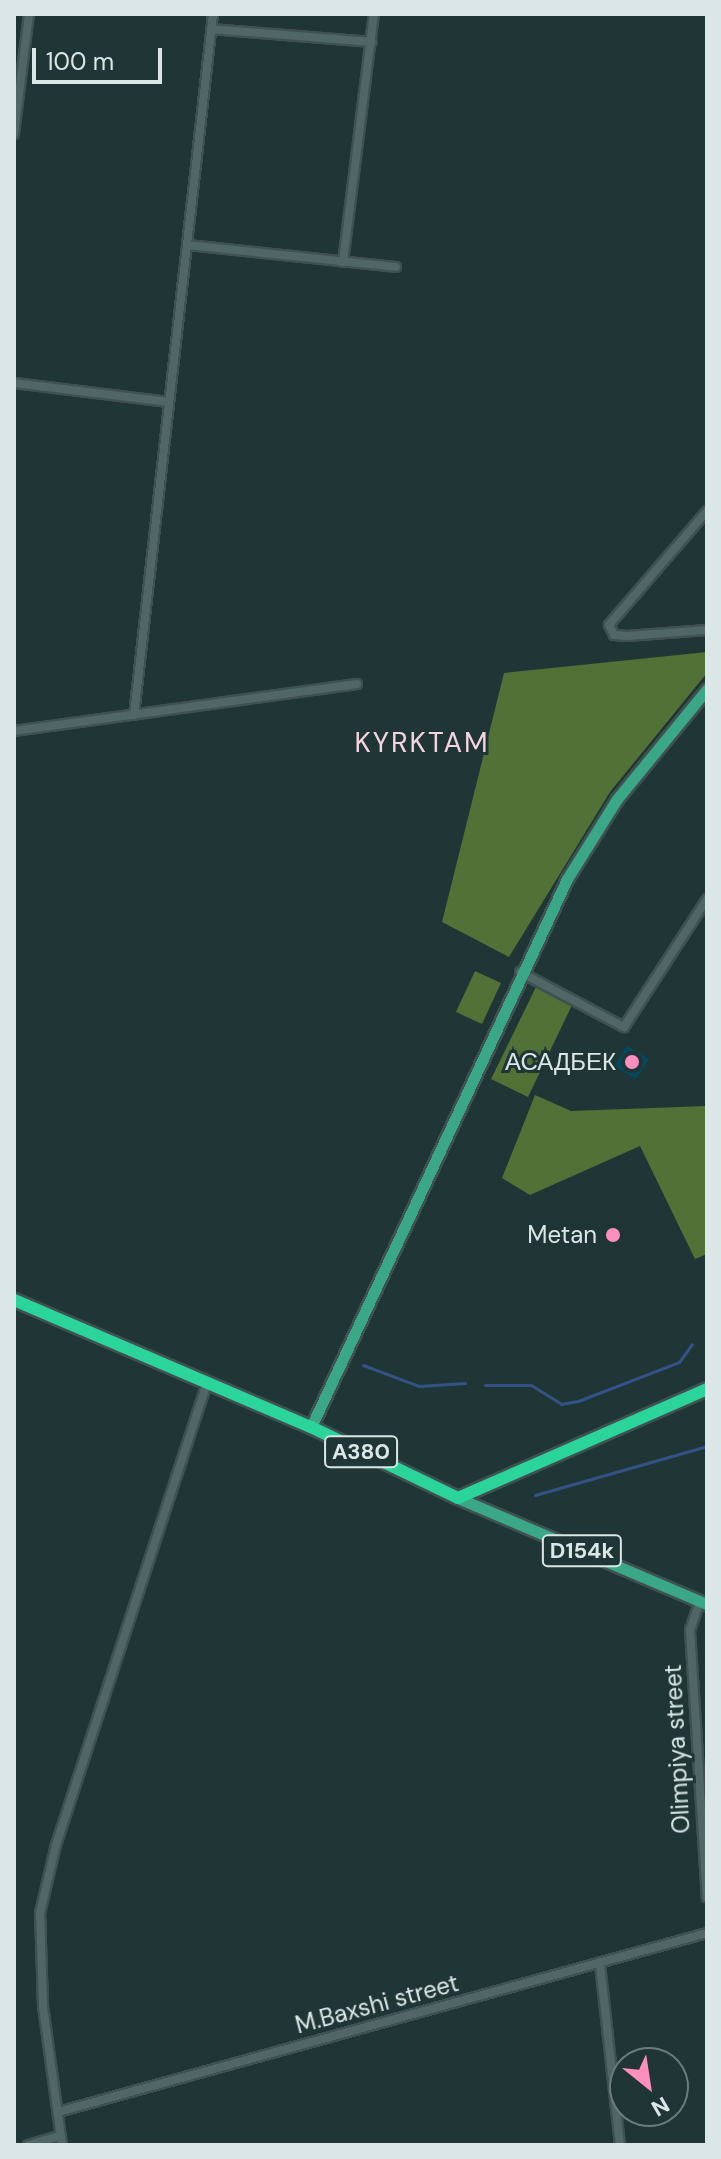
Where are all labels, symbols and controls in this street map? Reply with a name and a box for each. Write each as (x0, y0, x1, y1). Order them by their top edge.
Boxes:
scale bar (36, 32, 166, 82)
text: 100 m (46, 46, 114, 77)
district label: KYRKTAM (354, 726, 490, 760)
place label: АСАДБЕК (505, 1048, 616, 1076)
marker: АСАДБЕК (623, 1053, 641, 1071)
place label: Metan (527, 1221, 597, 1249)
marker: Metan (604, 1226, 622, 1244)
road number: A380 (323, 1434, 399, 1470)
road number: D154k (540, 1533, 624, 1569)
street label: Olimpiya street (658, 1664, 696, 1834)
street label: M.Baxshi street (292, 1968, 462, 2040)
north arrow (609, 2047, 689, 2127)
text: N (646, 2090, 674, 2123)

